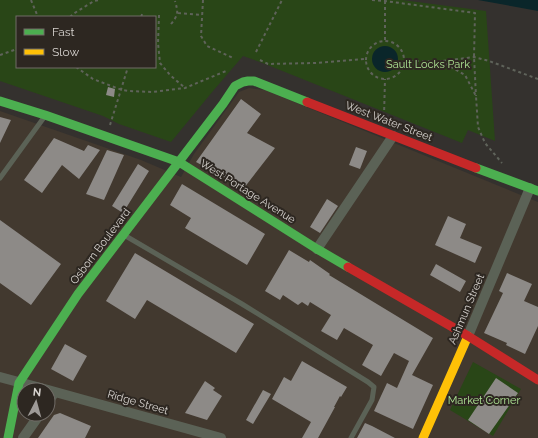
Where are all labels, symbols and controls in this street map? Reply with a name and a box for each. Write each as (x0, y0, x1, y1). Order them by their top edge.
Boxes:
legend (16, 16, 156, 68)
text: Fast (52, 25, 75, 39)
text: Slow (52, 45, 79, 59)
park label: Sault Locks Park (386, 58, 470, 71)
street label: West Water Street (343, 99, 435, 144)
street label: West Portage Avenue (198, 157, 298, 226)
street label: Osborn Boulevard (68, 206, 133, 287)
street label: Ashmun Street (446, 272, 487, 346)
north arrow (16, 382, 56, 422)
text: N (32, 386, 42, 399)
street label: Ridge Street (106, 388, 170, 417)
park label: Market Corner (448, 394, 520, 407)

